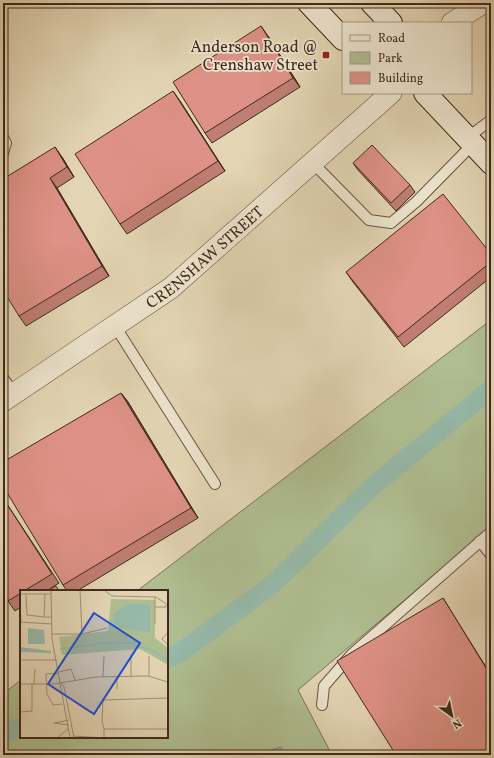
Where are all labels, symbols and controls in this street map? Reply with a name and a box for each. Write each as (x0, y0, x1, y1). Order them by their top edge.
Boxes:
legend (342, 22, 472, 94)
text: Road (378, 31, 405, 47)
place label: Anderson Road @ Crenshaw Street (190, 37, 318, 77)
marker: Anderson Road @ Crenshaw Street (321, 50, 331, 60)
text: Park (378, 51, 403, 67)
text: Building (378, 71, 423, 87)
street label: CRENSHAW STREET (142, 202, 269, 315)
inset map (20, 590, 168, 738)
north arrow (432, 696, 472, 736)
text: N (449, 715, 464, 732)

